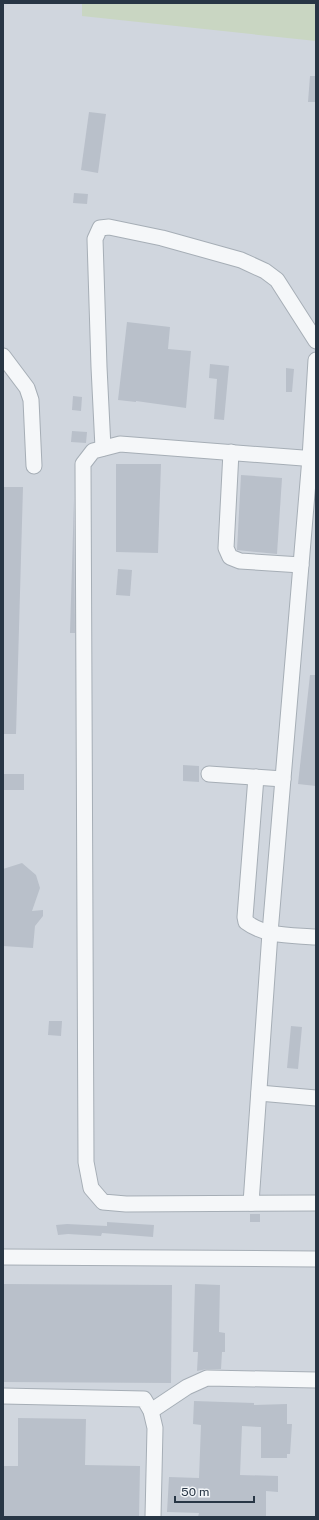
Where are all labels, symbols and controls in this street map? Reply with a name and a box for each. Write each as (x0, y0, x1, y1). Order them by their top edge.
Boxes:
scale bar (175, 1478, 254, 1504)
text: 50 m (181, 1485, 209, 1499)

